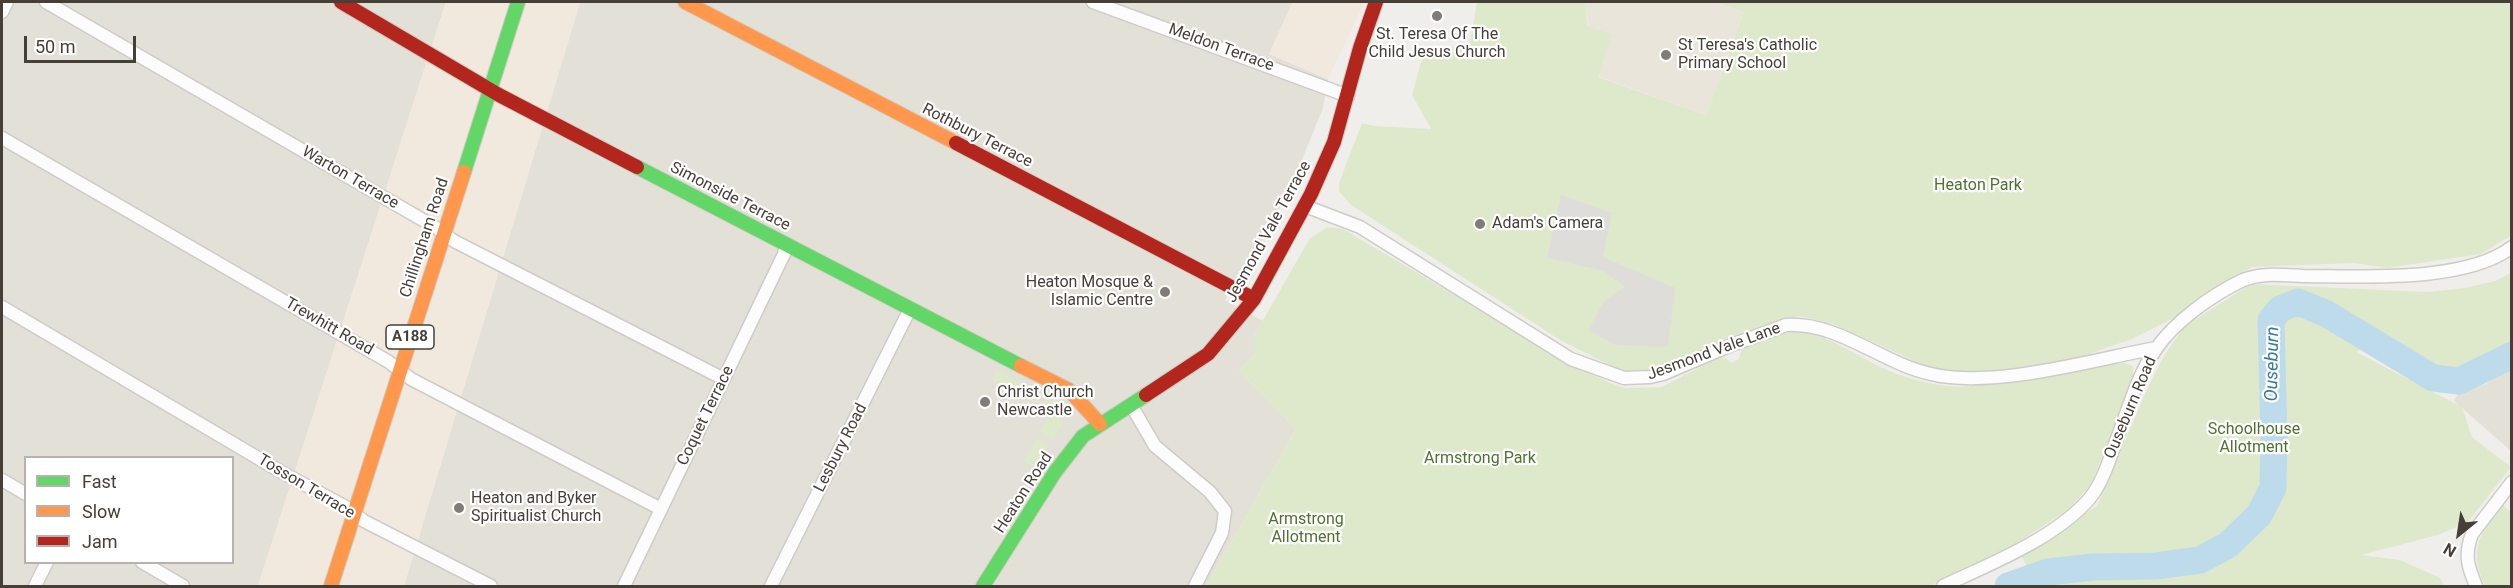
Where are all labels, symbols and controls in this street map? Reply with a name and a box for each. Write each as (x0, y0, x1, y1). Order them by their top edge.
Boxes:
marker: St. Teresa Of The Child Jesus Church (1430, 9, 1444, 23)
street label: Meldon Terrace (1166, 20, 1276, 76)
scale bar (27, 24, 140, 62)
place label: St. Teresa Of The Child Jesus Church (1368, 25, 1506, 63)
text: 50 m (35, 36, 75, 57)
place label: St Teresa's Catholic Primary School (1678, 36, 1817, 74)
marker: St Teresa's Catholic Primary School (1659, 48, 1673, 62)
street label: Rothbury Terrace (919, 100, 1035, 172)
street label: Warton Terrace (298, 142, 402, 214)
street label: Simonside Terrace (667, 158, 793, 236)
street label: Jesmond Vale Terrace (1222, 158, 1316, 306)
street label: Chillingham Road (397, 176, 453, 300)
park label: Heaton Park (1934, 176, 2022, 196)
place label: Adam's Camera (1492, 214, 1603, 234)
marker: Adam's Camera (1473, 217, 1487, 231)
place label: Heaton Mosque & Islamic Centre (1026, 273, 1153, 311)
marker: Heaton Mosque & Islamic Centre (1158, 285, 1172, 299)
street label: Trewhitt Road (282, 294, 376, 360)
street label: Jesmond Vale Lane (1645, 319, 1783, 385)
road number: A188 (386, 325, 434, 349)
water label: Ouseburn (2262, 326, 2284, 402)
street label: Ouseburn Road (2101, 354, 2161, 462)
street label: Coquet Terrace (674, 363, 738, 469)
place label: Christ Church Newcastle (997, 383, 1094, 421)
marker: Christ Church Newcastle (978, 395, 992, 409)
street label: Lesbury Road (810, 400, 872, 496)
park label: Schoolhouse Allotment (2208, 420, 2300, 458)
street label: Heaton Road (991, 449, 1057, 537)
park label: Armstrong Park (1424, 449, 1536, 469)
street label: Tosson Terrace (254, 451, 358, 523)
legend (24, 456, 234, 564)
text: Fast (82, 471, 117, 492)
place label: Heaton and Byker Spiritualist Church (471, 489, 601, 527)
text: Slow (82, 501, 121, 522)
marker: Heaton and Byker Spiritualist Church (452, 501, 466, 515)
north arrow (2429, 504, 2489, 564)
park label: Armstrong Allotment (1268, 510, 1344, 548)
text: Jam (82, 531, 118, 552)
text: N (2440, 539, 2459, 561)

